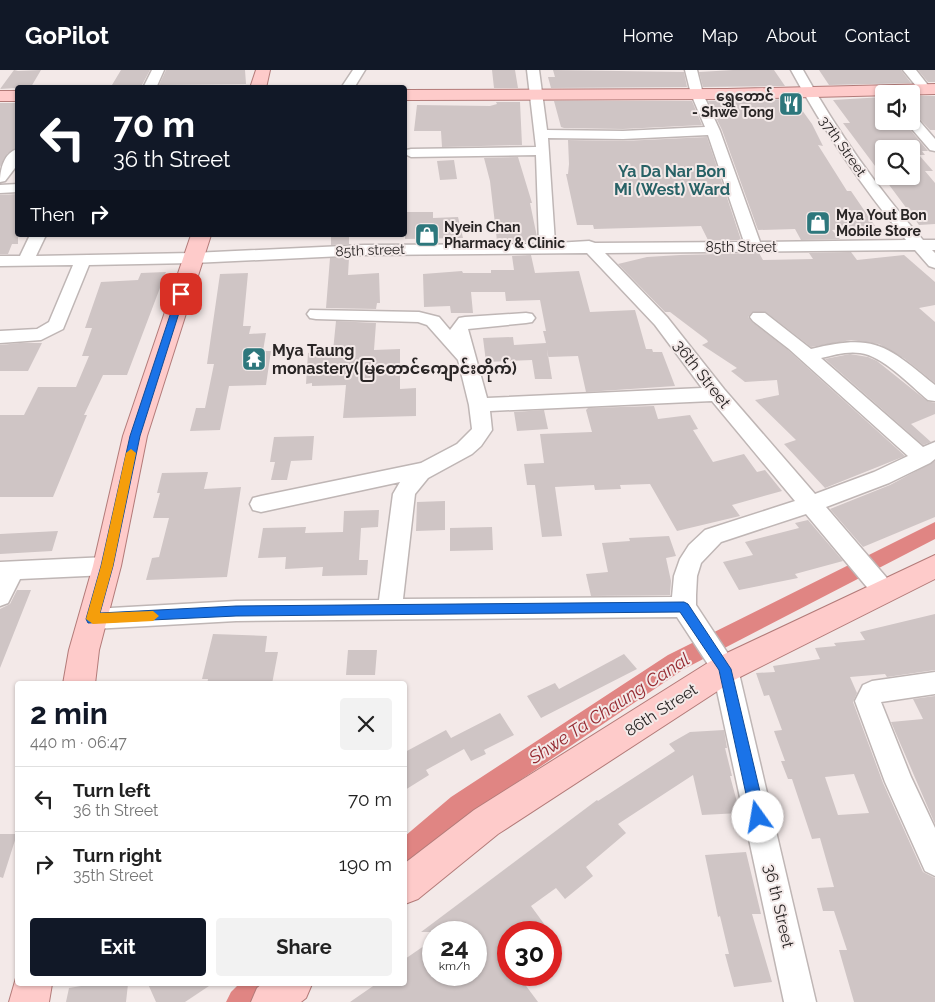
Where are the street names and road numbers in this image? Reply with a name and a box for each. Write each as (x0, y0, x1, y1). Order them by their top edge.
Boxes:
street label: 37th Street (816, 113, 870, 180)
street label: 85th Street (705, 239, 777, 255)
street label: 85th street (335, 241, 405, 259)
street label: 36th Street (669, 336, 735, 412)
street label: 86th Street (621, 679, 701, 740)
street label: 36 th Street (760, 862, 798, 950)

